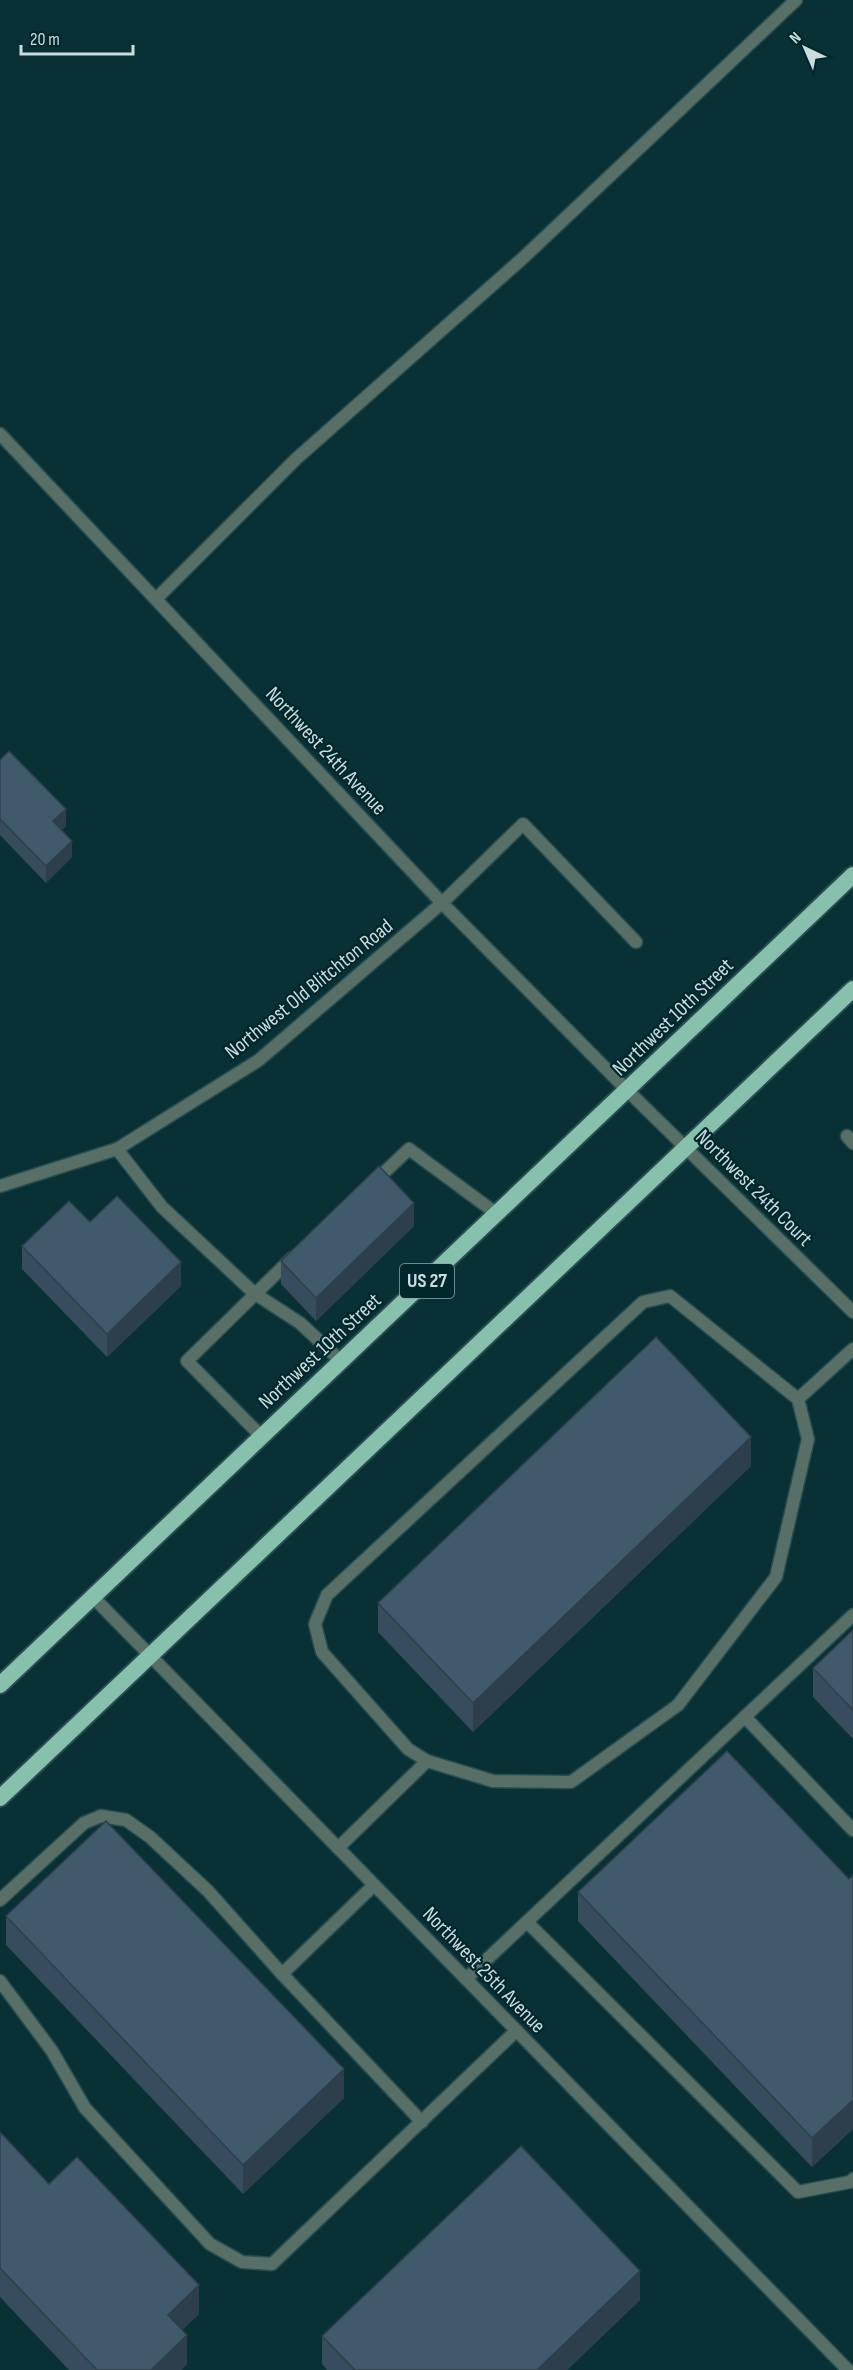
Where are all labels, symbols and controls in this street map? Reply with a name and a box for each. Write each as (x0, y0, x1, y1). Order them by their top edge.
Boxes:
scale bar (21, 18, 134, 56)
north arrow (775, 18, 835, 78)
text: N (786, 28, 805, 48)
text: 20 m (30, 29, 60, 50)
street label: Northwest 24th Avenue (260, 682, 392, 820)
street label: Northwest Old Blitchton Road (220, 914, 398, 1064)
street label: Northwest 10th Street (607, 953, 739, 1081)
street label: Northwest 24th Court (690, 1124, 818, 1252)
road number: US 27 (400, 1264, 454, 1298)
street label: Northwest 10th Street (254, 1288, 386, 1414)
street label: Northwest 25th Avenue (417, 1902, 551, 2038)

